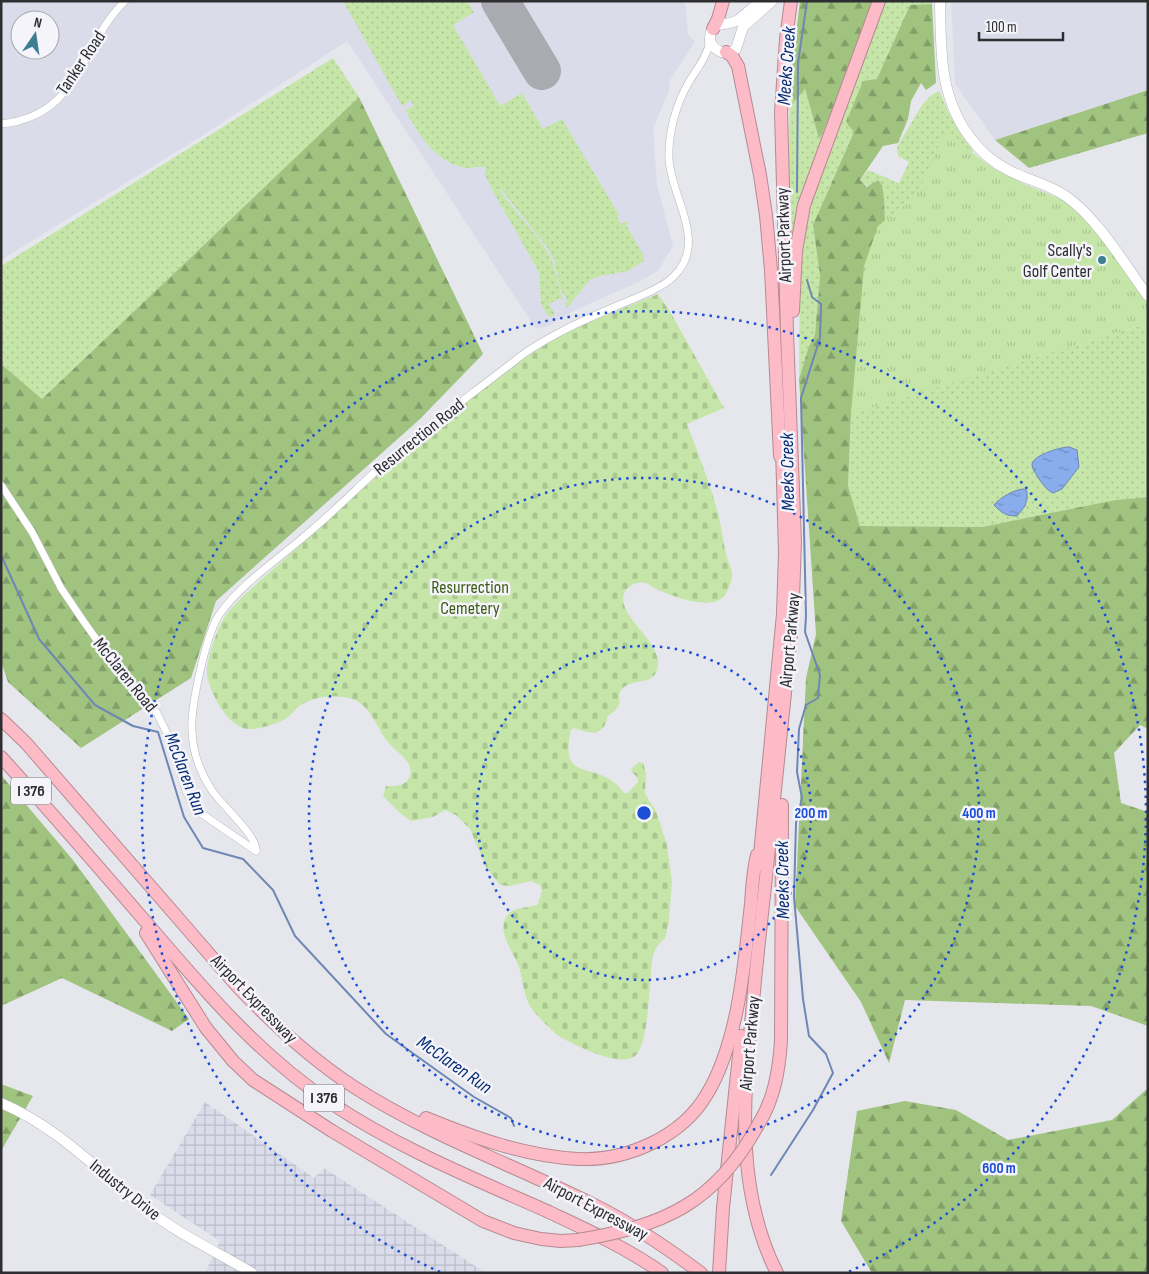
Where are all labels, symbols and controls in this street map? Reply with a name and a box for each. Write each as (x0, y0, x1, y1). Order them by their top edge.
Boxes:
north arrow (10, 10, 60, 60)
scale bar (979, 10, 1063, 42)
text: N (32, 14, 43, 32)
text: 100 m (986, 18, 1017, 37)
water label: Meeks Creek (773, 25, 801, 106)
street label: Tanker Road (52, 27, 110, 99)
street label: Airport Parkway (772, 187, 796, 284)
place label: Scally's Golf Center (1023, 240, 1092, 282)
marker: Scally's Golf Center (1096, 254, 1108, 266)
street label: Resurrection Road (369, 394, 469, 480)
water label: Meeks Creek (776, 432, 800, 511)
park label: Resurrection Cemetery (431, 577, 509, 619)
street label: Airport Parkway (775, 592, 805, 689)
street label: McClaren Road (89, 634, 161, 716)
water label: McClaren Run (159, 730, 211, 819)
road number: I 376 (11, 778, 51, 804)
centre of rings (635, 804, 653, 822)
text: 200 m (794, 804, 828, 823)
text: 400 m (962, 804, 996, 823)
water label: Meeks Creek (771, 840, 795, 919)
street label: Airport Expressway (206, 950, 302, 1048)
street label: Airport Parkway (735, 995, 765, 1092)
water label: McClaren Run (412, 1031, 496, 1099)
road number: I 376 (304, 1084, 344, 1112)
street label: Industry Drive (85, 1155, 165, 1225)
text: 600 m (982, 1159, 1016, 1178)
street label: Airport Expressway (539, 1172, 652, 1245)

